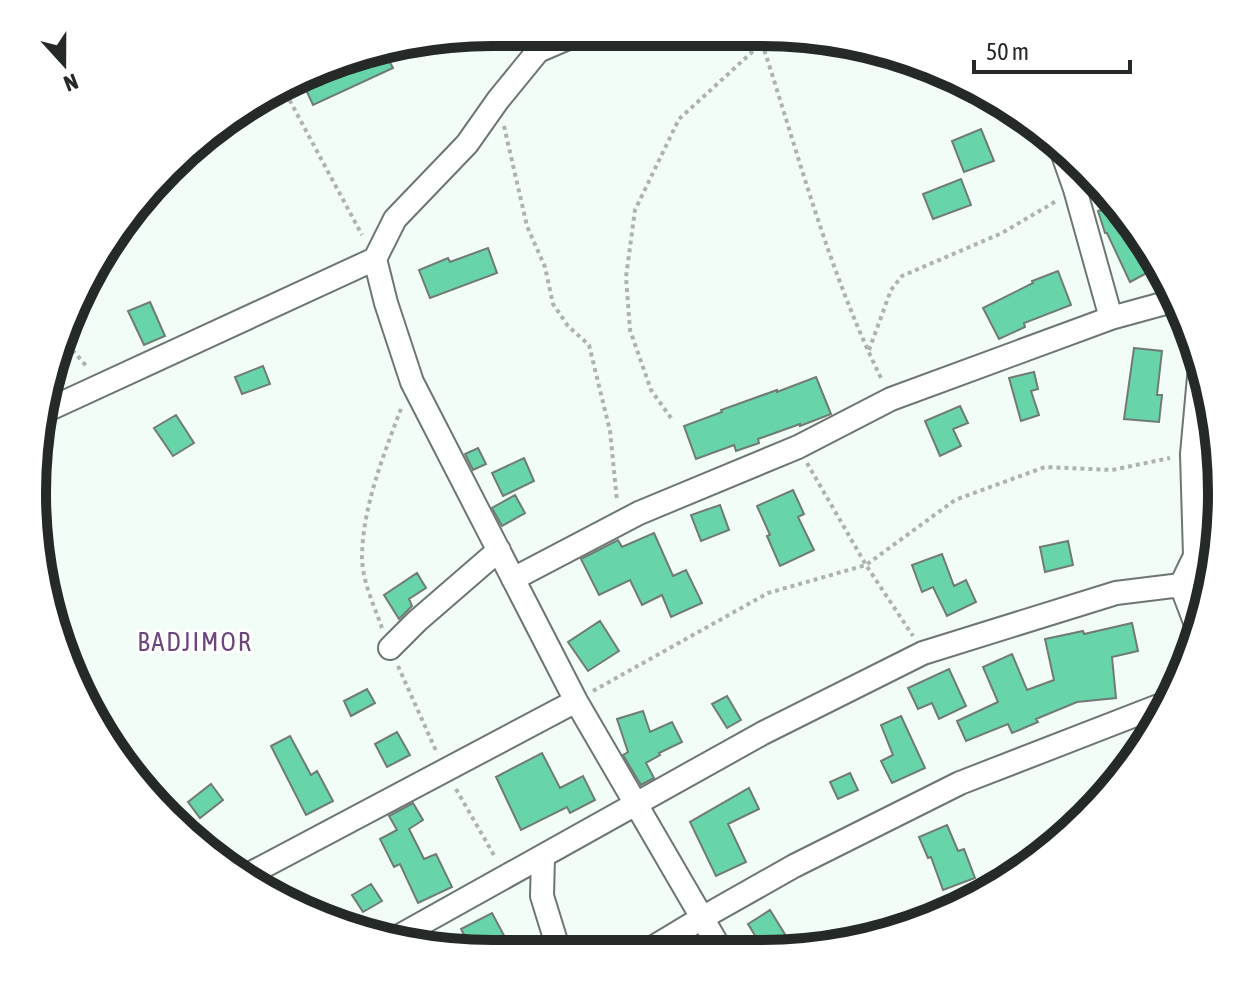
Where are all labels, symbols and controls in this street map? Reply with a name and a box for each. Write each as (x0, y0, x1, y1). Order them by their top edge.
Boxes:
north arrow (24, 24, 104, 104)
scale bar (974, 24, 1130, 74)
text: 50 m (986, 38, 1029, 65)
text: N (60, 68, 82, 97)
district label: BADJIMOR (137, 627, 253, 657)

